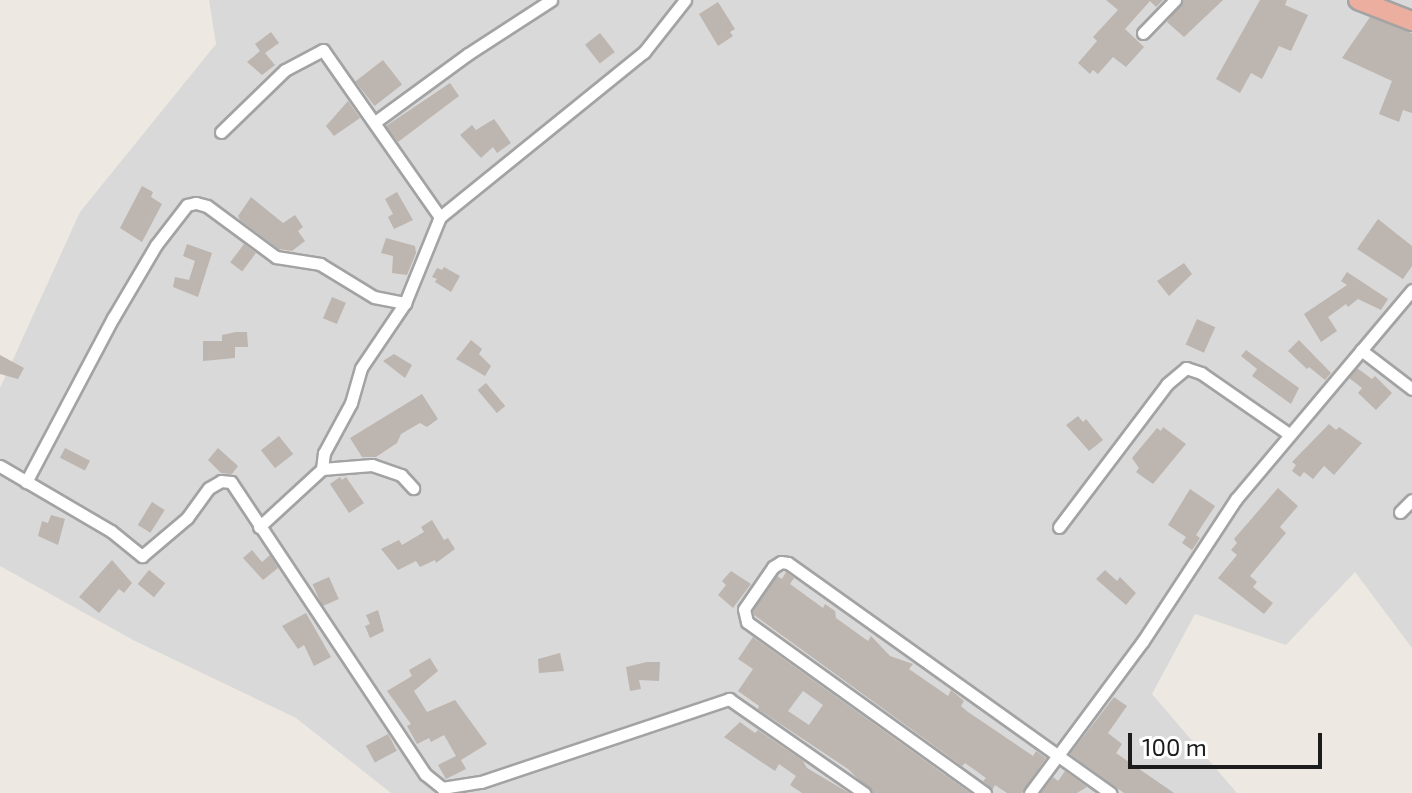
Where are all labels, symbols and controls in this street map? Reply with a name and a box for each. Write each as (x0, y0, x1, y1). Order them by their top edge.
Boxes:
scale bar (1132, 717, 1326, 767)
text: 100 m (1142, 732, 1207, 761)

